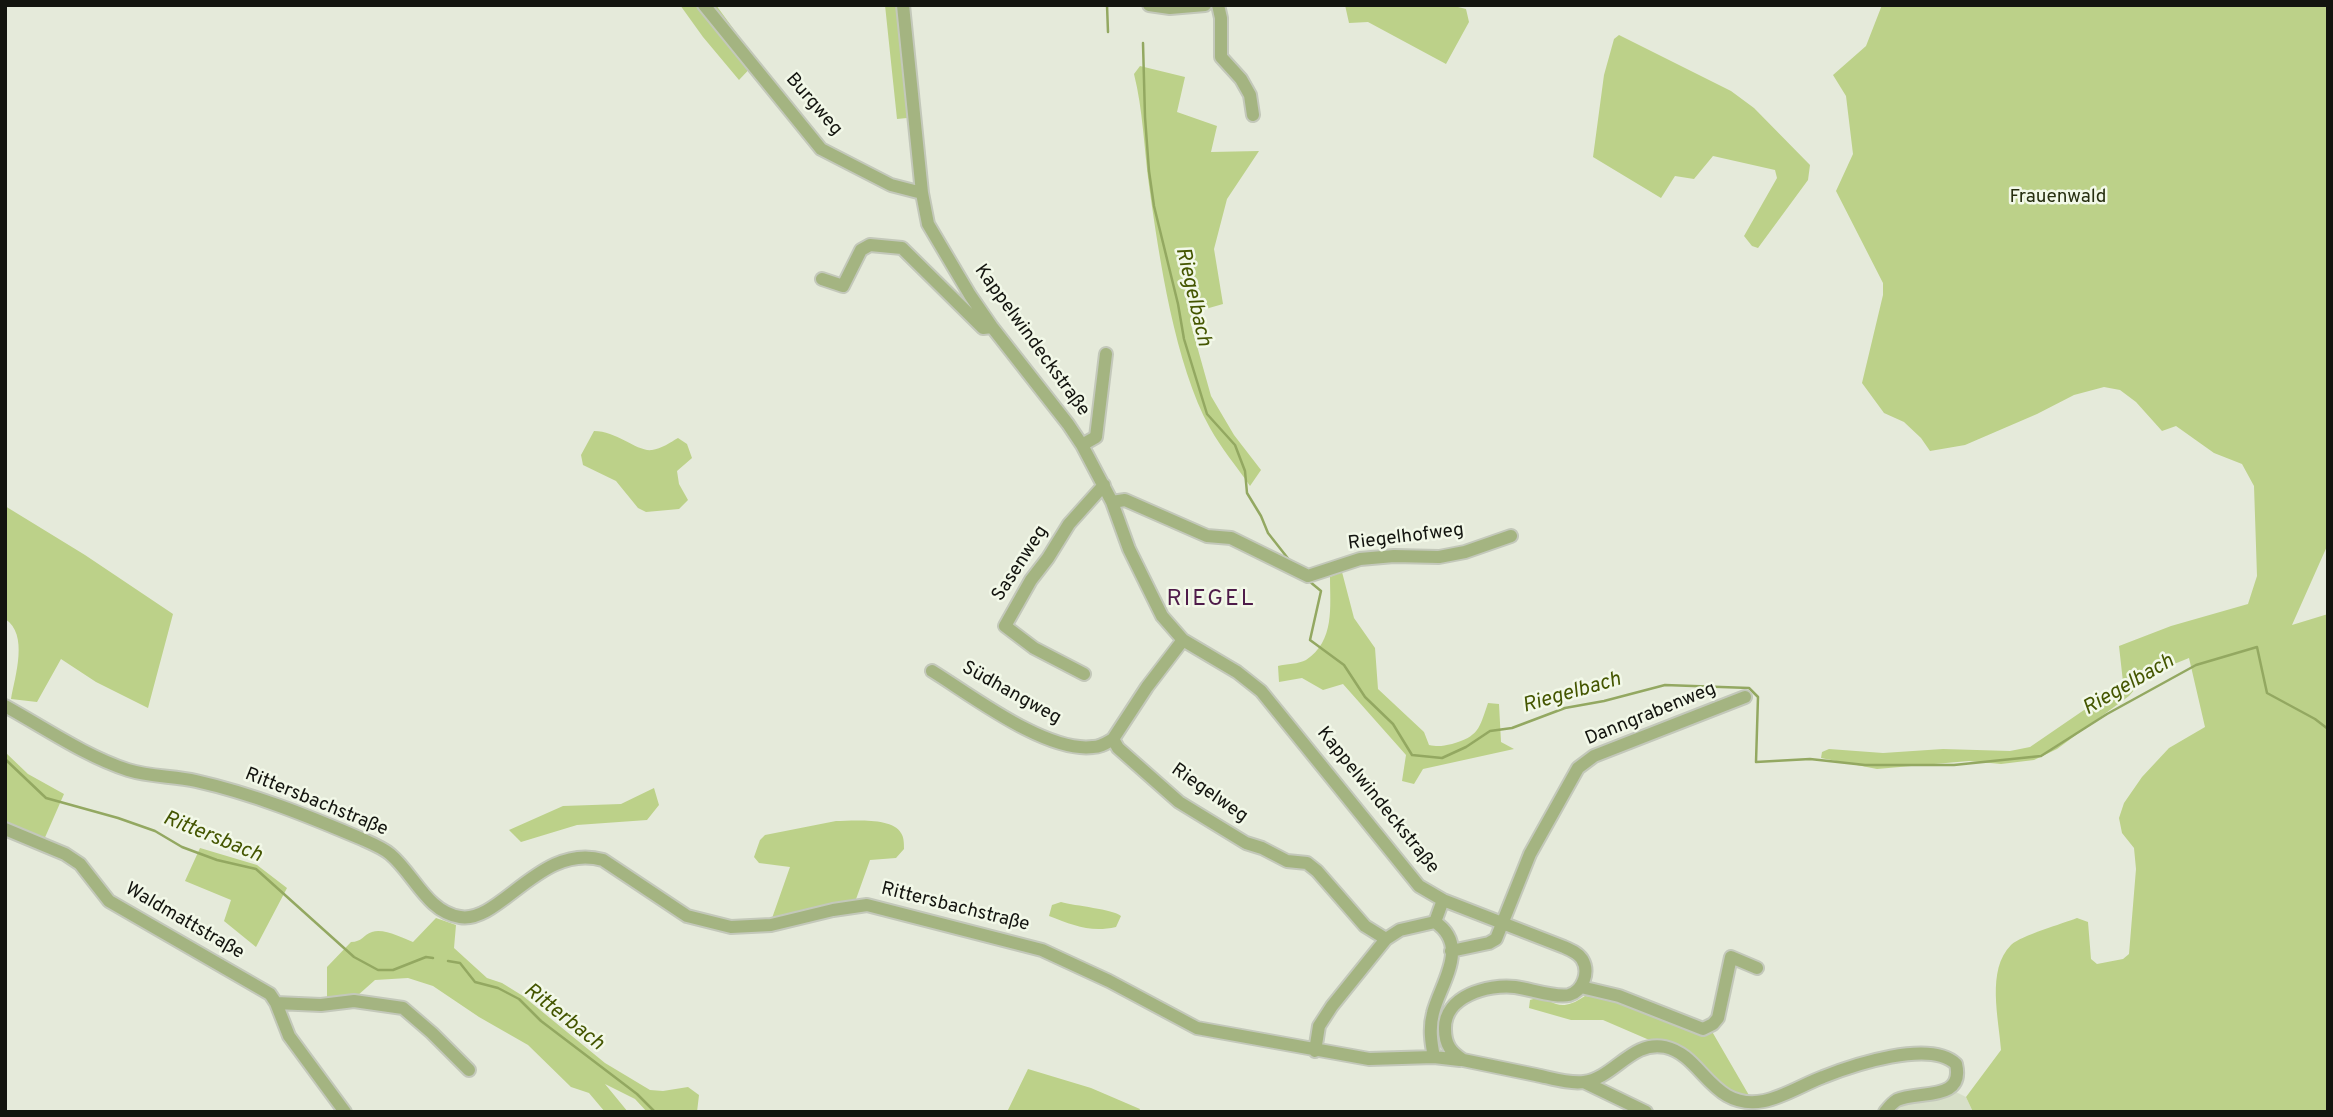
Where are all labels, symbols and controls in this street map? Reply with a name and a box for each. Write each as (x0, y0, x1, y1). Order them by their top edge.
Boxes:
street label: Burgweg (780, 69, 846, 141)
park label: Frauenwald (2010, 187, 2106, 209)
water label: Riegelbach (1168, 245, 1216, 349)
street label: Kappelwindeckstraße (968, 261, 1094, 421)
street label: Riegelhofweg (1347, 520, 1465, 556)
street label: Sasenweg (988, 522, 1054, 606)
district label: RIEGEL (1167, 586, 1255, 614)
water label: Riegelbach (2079, 650, 2179, 722)
street label: Südhangweg (957, 657, 1065, 731)
water label: Riegelbach (1520, 668, 1624, 720)
street label: Danngrabenweg (1582, 678, 1720, 752)
street label: Kappelwindeckstraße (1311, 723, 1443, 879)
street label: Riegelweg (1166, 759, 1252, 829)
street label: Rittersbachstraße (241, 764, 391, 842)
water label: Rittersbach (159, 807, 265, 869)
street label: Waldmattstraße (120, 879, 248, 965)
street label: Rittersbachstraße (878, 879, 1032, 937)
water label: Ritterbach (518, 979, 608, 1057)

